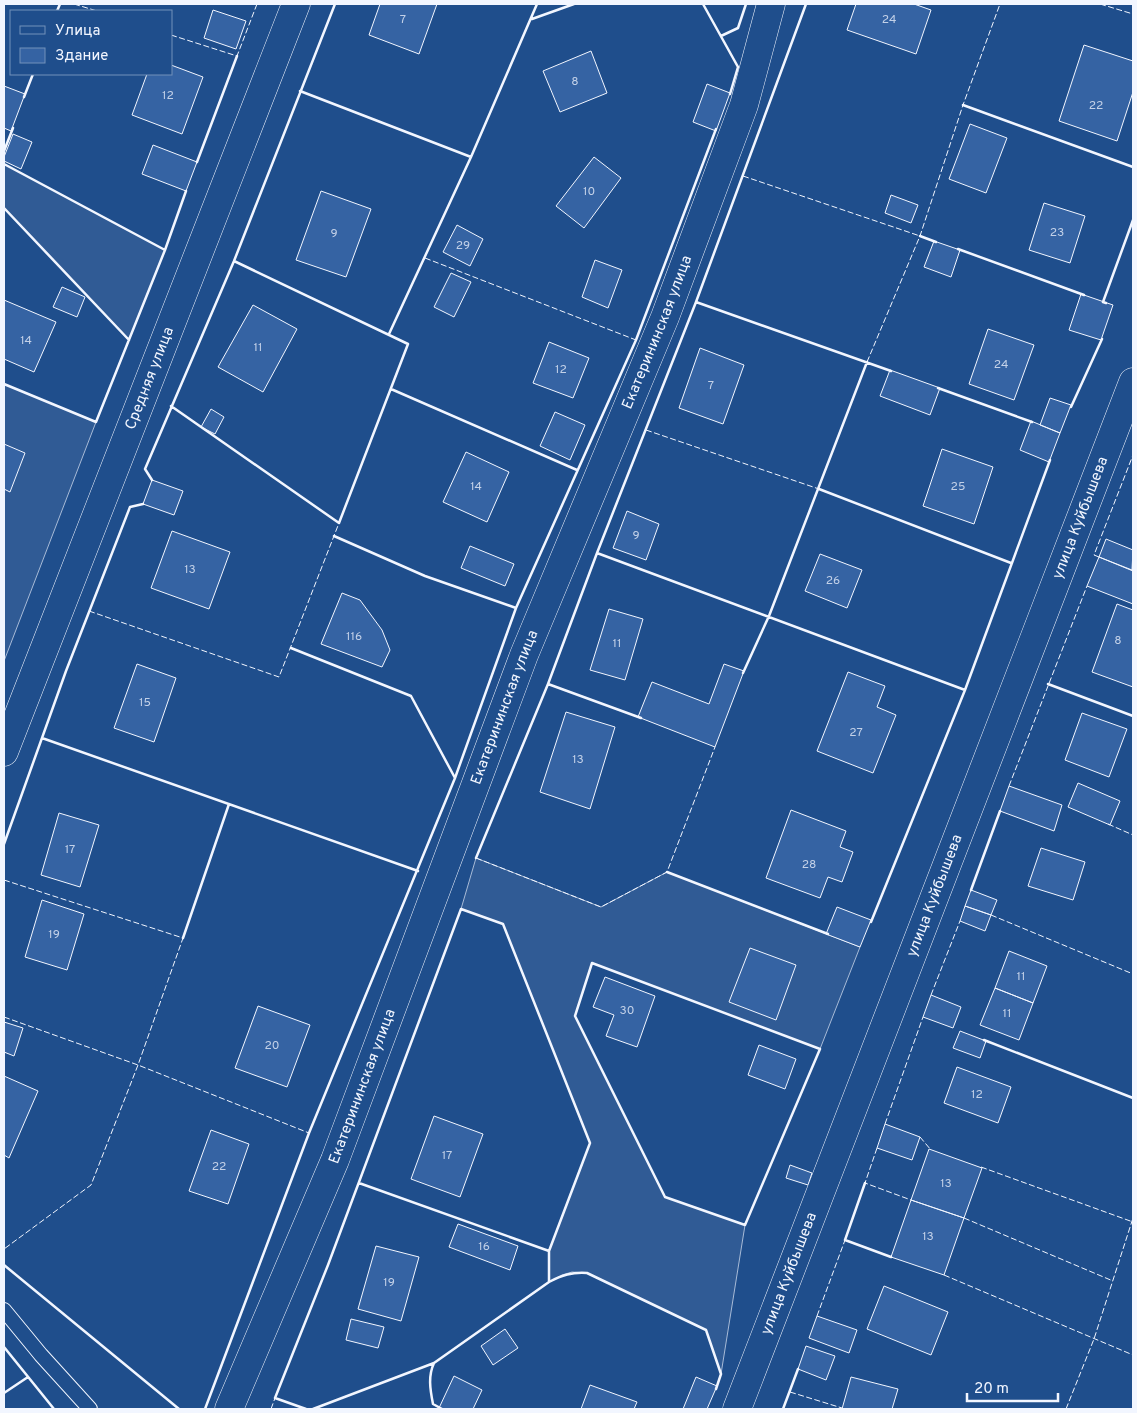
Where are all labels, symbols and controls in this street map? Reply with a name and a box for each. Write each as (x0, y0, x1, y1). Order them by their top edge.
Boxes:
legend (10, 10, 172, 75)
house number: 7 (400, 12, 406, 28)
house number: 24 (882, 12, 896, 28)
text: Улица (55, 22, 100, 41)
text: Здание (55, 47, 108, 66)
house number: 8 (571, 74, 579, 90)
house number: 12 (162, 88, 174, 104)
house number: 22 (1089, 98, 1103, 114)
house number: 10 (583, 184, 595, 200)
house number: 23 (1050, 225, 1064, 241)
house number: 9 (330, 226, 338, 242)
house number: 29 (456, 238, 470, 254)
street label: Екатерининская улица (618, 253, 697, 412)
street label: Средняя улица (121, 324, 178, 433)
house number: 14 (20, 333, 32, 349)
house number: 11 (254, 340, 262, 356)
house number: 24 (994, 357, 1008, 373)
house number: 12 (555, 362, 567, 378)
house number: 7 (708, 378, 714, 394)
street label: улица Куйбышева (1048, 454, 1113, 582)
house number: 14 (470, 479, 482, 495)
house number: 25 (951, 479, 965, 495)
house number: 9 (632, 528, 640, 544)
house number: 13 (184, 562, 196, 578)
house number: 26 (826, 573, 840, 589)
street label: Екатерининская улица (467, 627, 543, 787)
house number: 116 (346, 629, 362, 645)
house number: 8 (1114, 633, 1122, 649)
house number: 11 (613, 636, 621, 652)
house number: 15 (139, 695, 151, 711)
house number: 27 (849, 725, 863, 741)
house number: 13 (572, 752, 584, 768)
street label: улица Куйбышева (903, 832, 967, 960)
house number: 17 (65, 842, 75, 858)
house number: 28 (802, 857, 816, 873)
house number: 19 (48, 927, 60, 943)
house number: 11 (1017, 969, 1025, 985)
house number: 30 (620, 1003, 634, 1019)
street label: Екатерининская улица (325, 1006, 400, 1167)
house number: 11 (1003, 1006, 1011, 1022)
house number: 20 (264, 1038, 280, 1054)
house number: 12 (971, 1087, 983, 1103)
house number: 17 (442, 1148, 452, 1164)
house number: 22 (212, 1159, 226, 1175)
house number: 13 (940, 1176, 952, 1192)
street label: улица Куйбышева (757, 1210, 821, 1338)
house number: 13 (922, 1229, 934, 1245)
house number: 16 (478, 1239, 490, 1255)
house number: 19 (383, 1275, 395, 1291)
scale bar (967, 1370, 1058, 1402)
text: 20 m (974, 1380, 1009, 1399)

